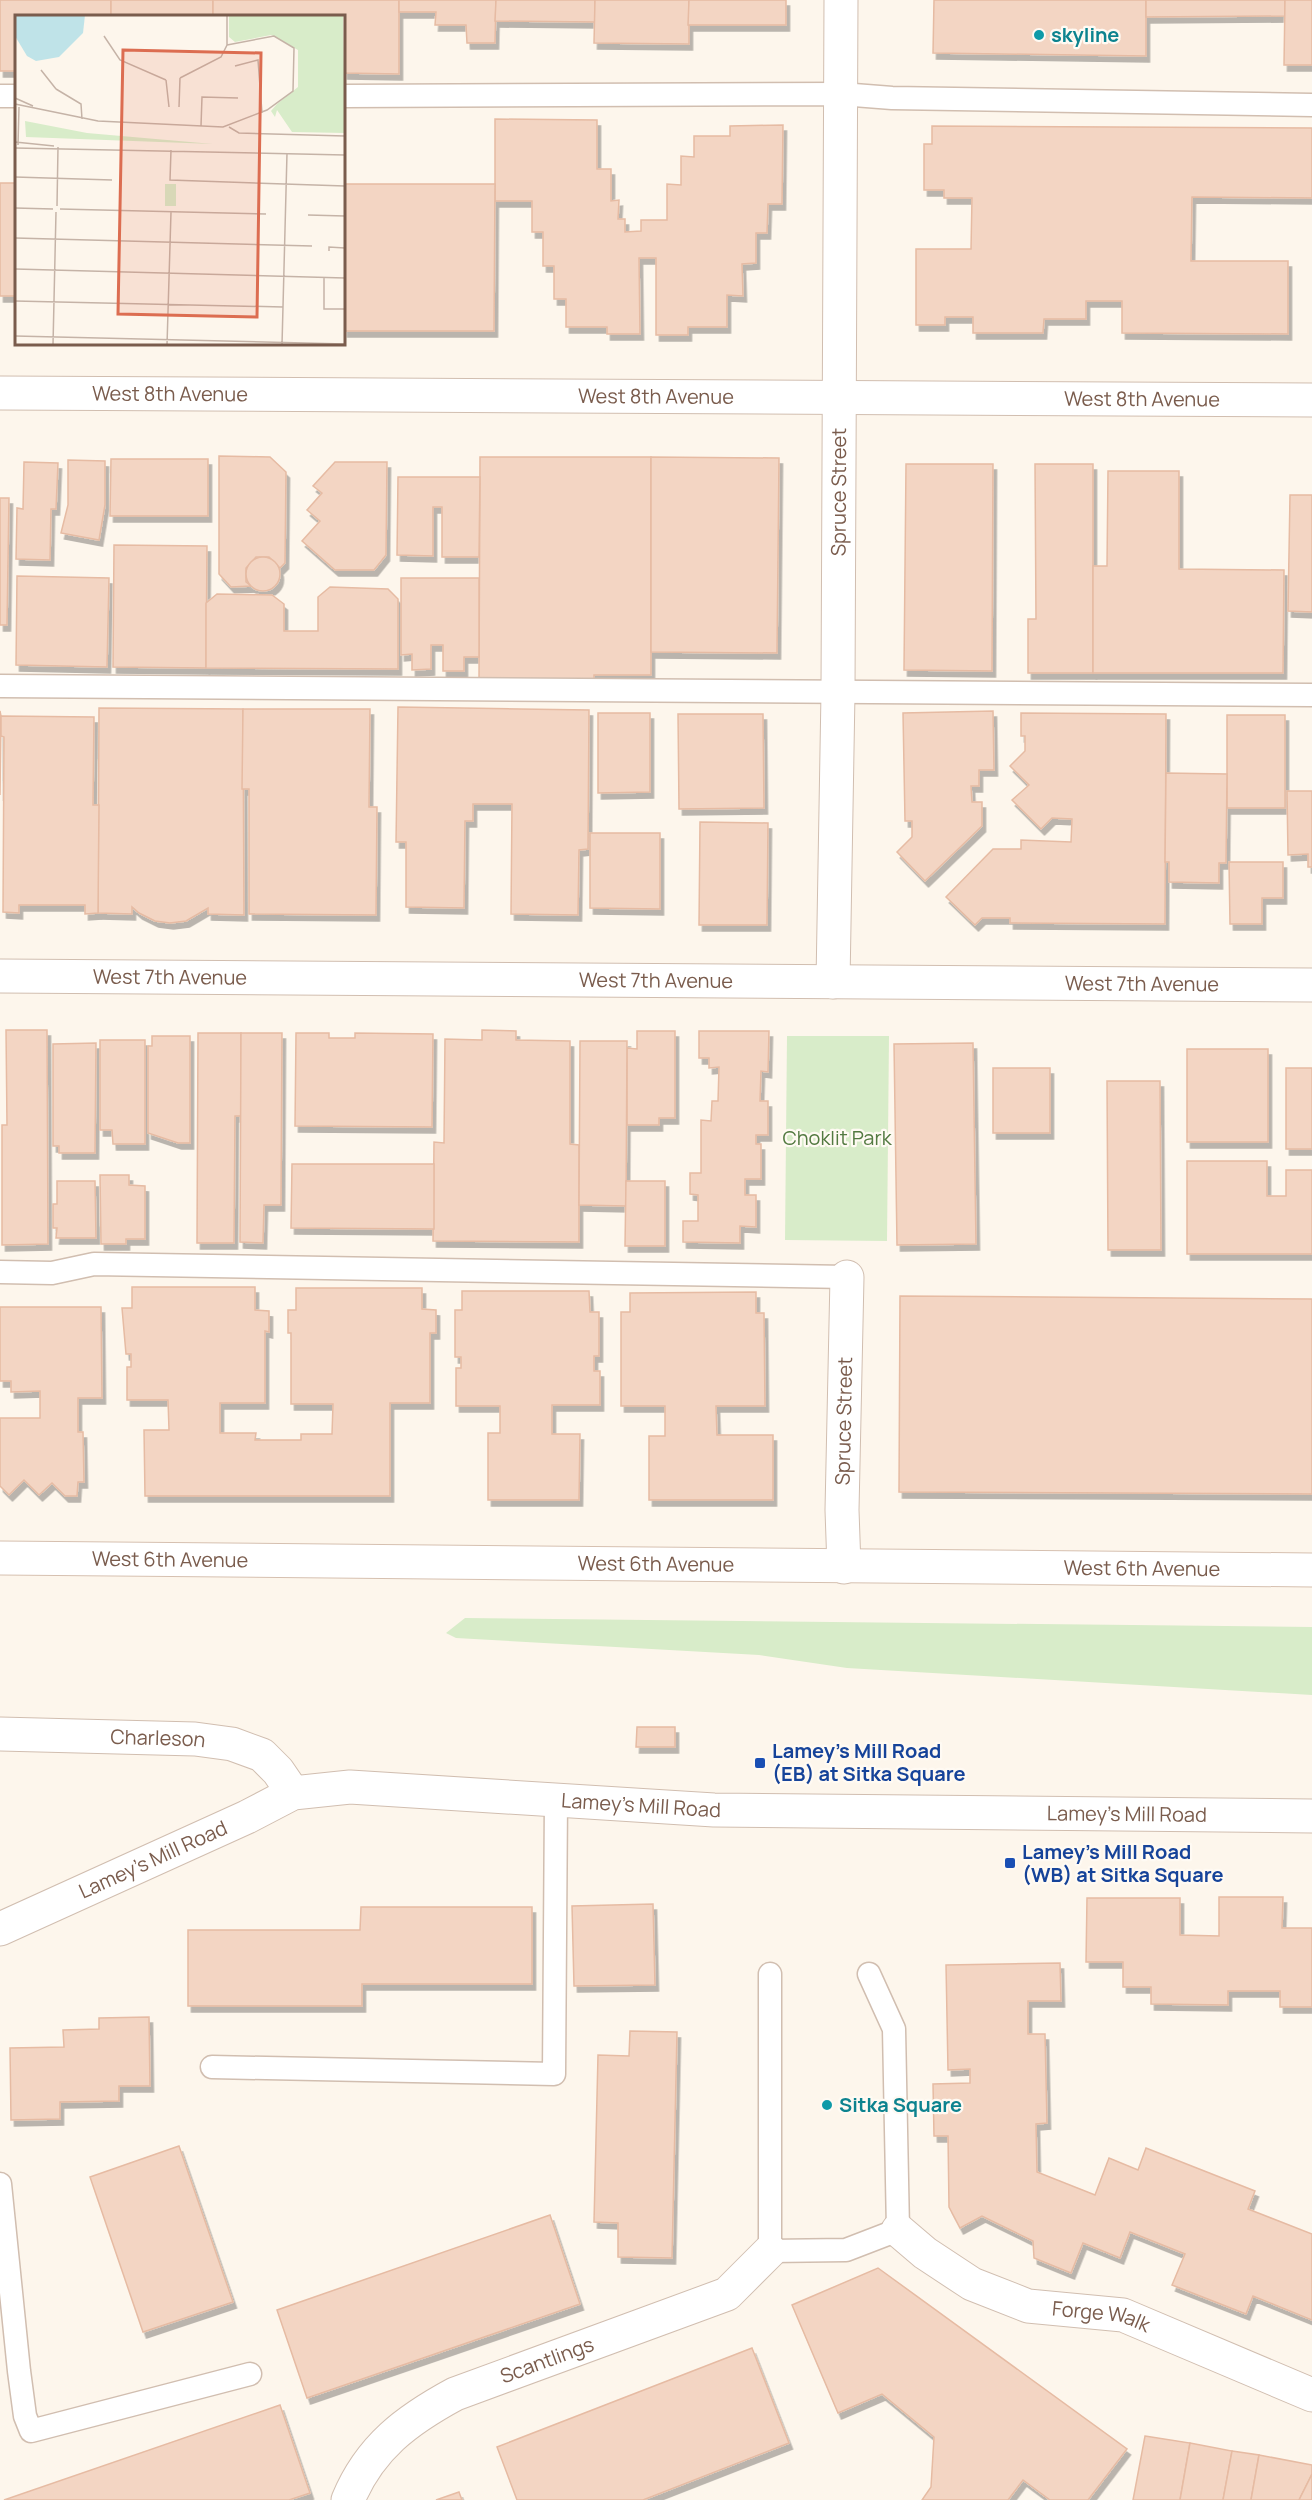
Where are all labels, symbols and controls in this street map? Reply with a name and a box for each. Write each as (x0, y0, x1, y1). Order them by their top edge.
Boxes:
inset map (15, 15, 345, 345)
place label: skyline (1051, 21, 1119, 48)
marker: skyline (1032, 28, 1046, 42)
street label: West 8th Avenue (92, 379, 248, 407)
street label: West 8th Avenue (578, 382, 734, 410)
street label: West 8th Avenue (1064, 385, 1220, 413)
street label: Spruce Street (825, 428, 852, 556)
street label: West 7th Avenue (93, 963, 247, 991)
street label: West 7th Avenue (579, 966, 733, 994)
street label: West 7th Avenue (1065, 969, 1219, 997)
park label: Choklit Park (782, 1124, 893, 1151)
street label: Spruce Street (829, 1356, 858, 1486)
street label: West 6th Avenue (92, 1545, 248, 1573)
street label: West 6th Avenue (578, 1549, 734, 1578)
street label: West 6th Avenue (1064, 1554, 1220, 1582)
street label: Charleson (110, 1723, 207, 1753)
place label: Lamey's Mill Road (EB) at Sitka Square (772, 1737, 966, 1787)
marker: Lamey's Mill Road (EB) at Sitka Square (753, 1756, 767, 1770)
street label: Lamey's Mill Road (560, 1786, 721, 1823)
street label: Lamey's Mill Road (1047, 1799, 1207, 1828)
street label: Lamey's Mill Road (74, 1814, 231, 1904)
place label: Lamey's Mill Road (WB) at Sitka Square (1022, 1838, 1223, 1888)
marker: Lamey's Mill Road (WB) at Sitka Square (1003, 1856, 1017, 1870)
place label: Sitka Square (839, 2091, 962, 2118)
marker: Sitka Square (820, 2098, 834, 2112)
street label: Forge Walk (1051, 2294, 1156, 2338)
street label: Scantlings (496, 2330, 597, 2389)

